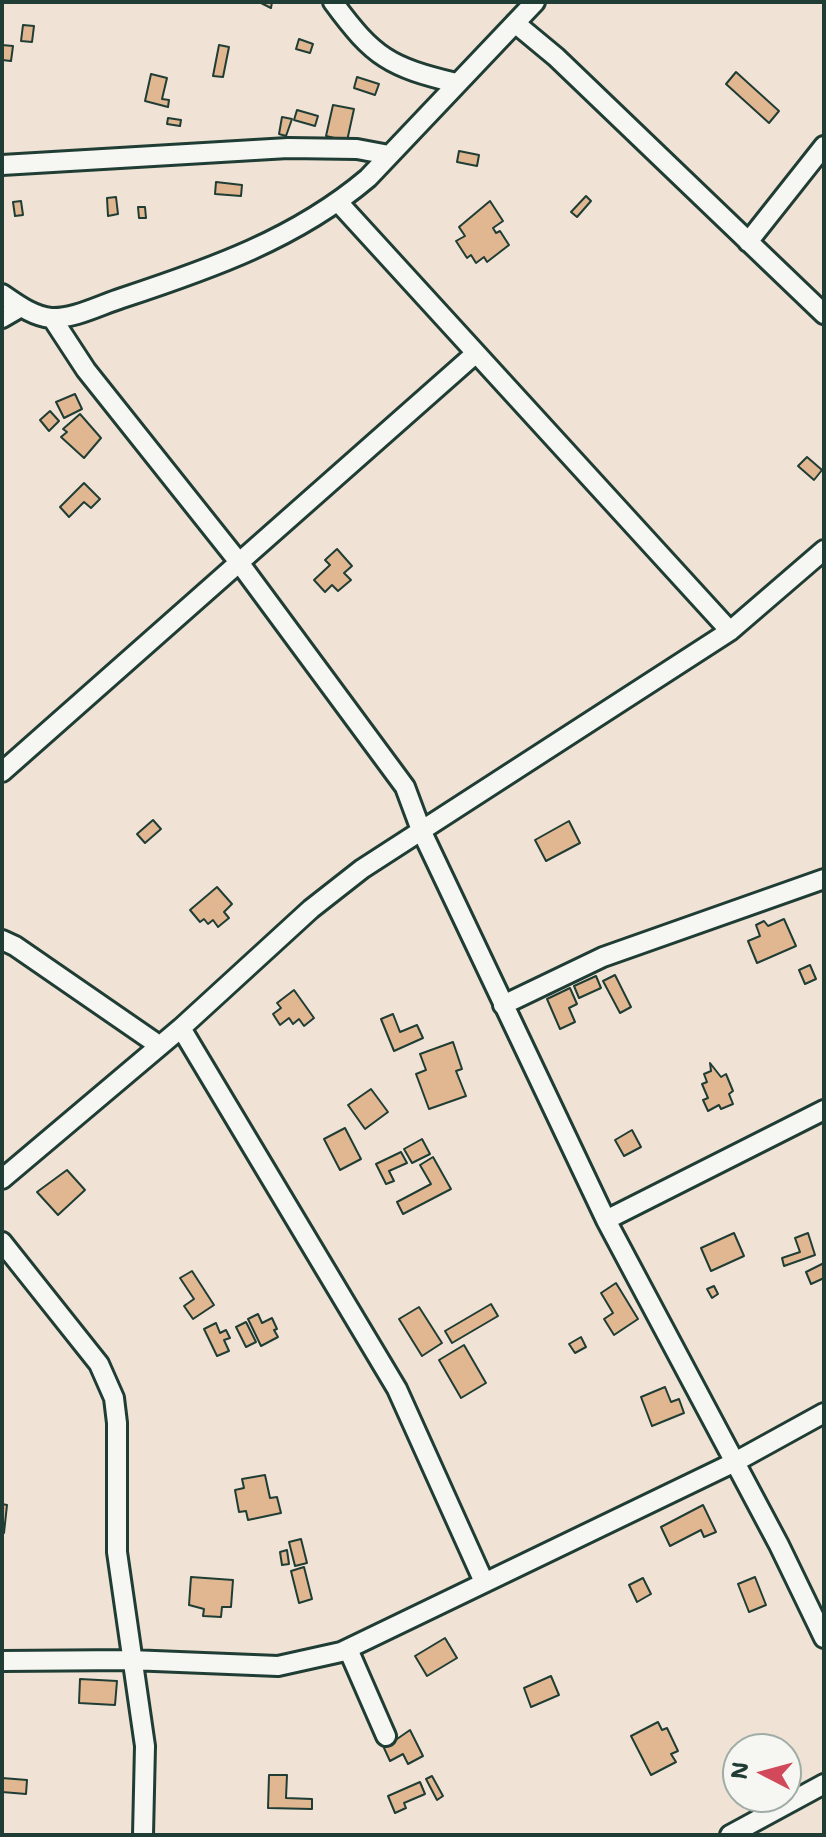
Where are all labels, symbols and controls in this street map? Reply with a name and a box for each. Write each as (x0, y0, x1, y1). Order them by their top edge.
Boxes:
north arrow (722, 1733, 802, 1813)
text: N (724, 1760, 755, 1781)

